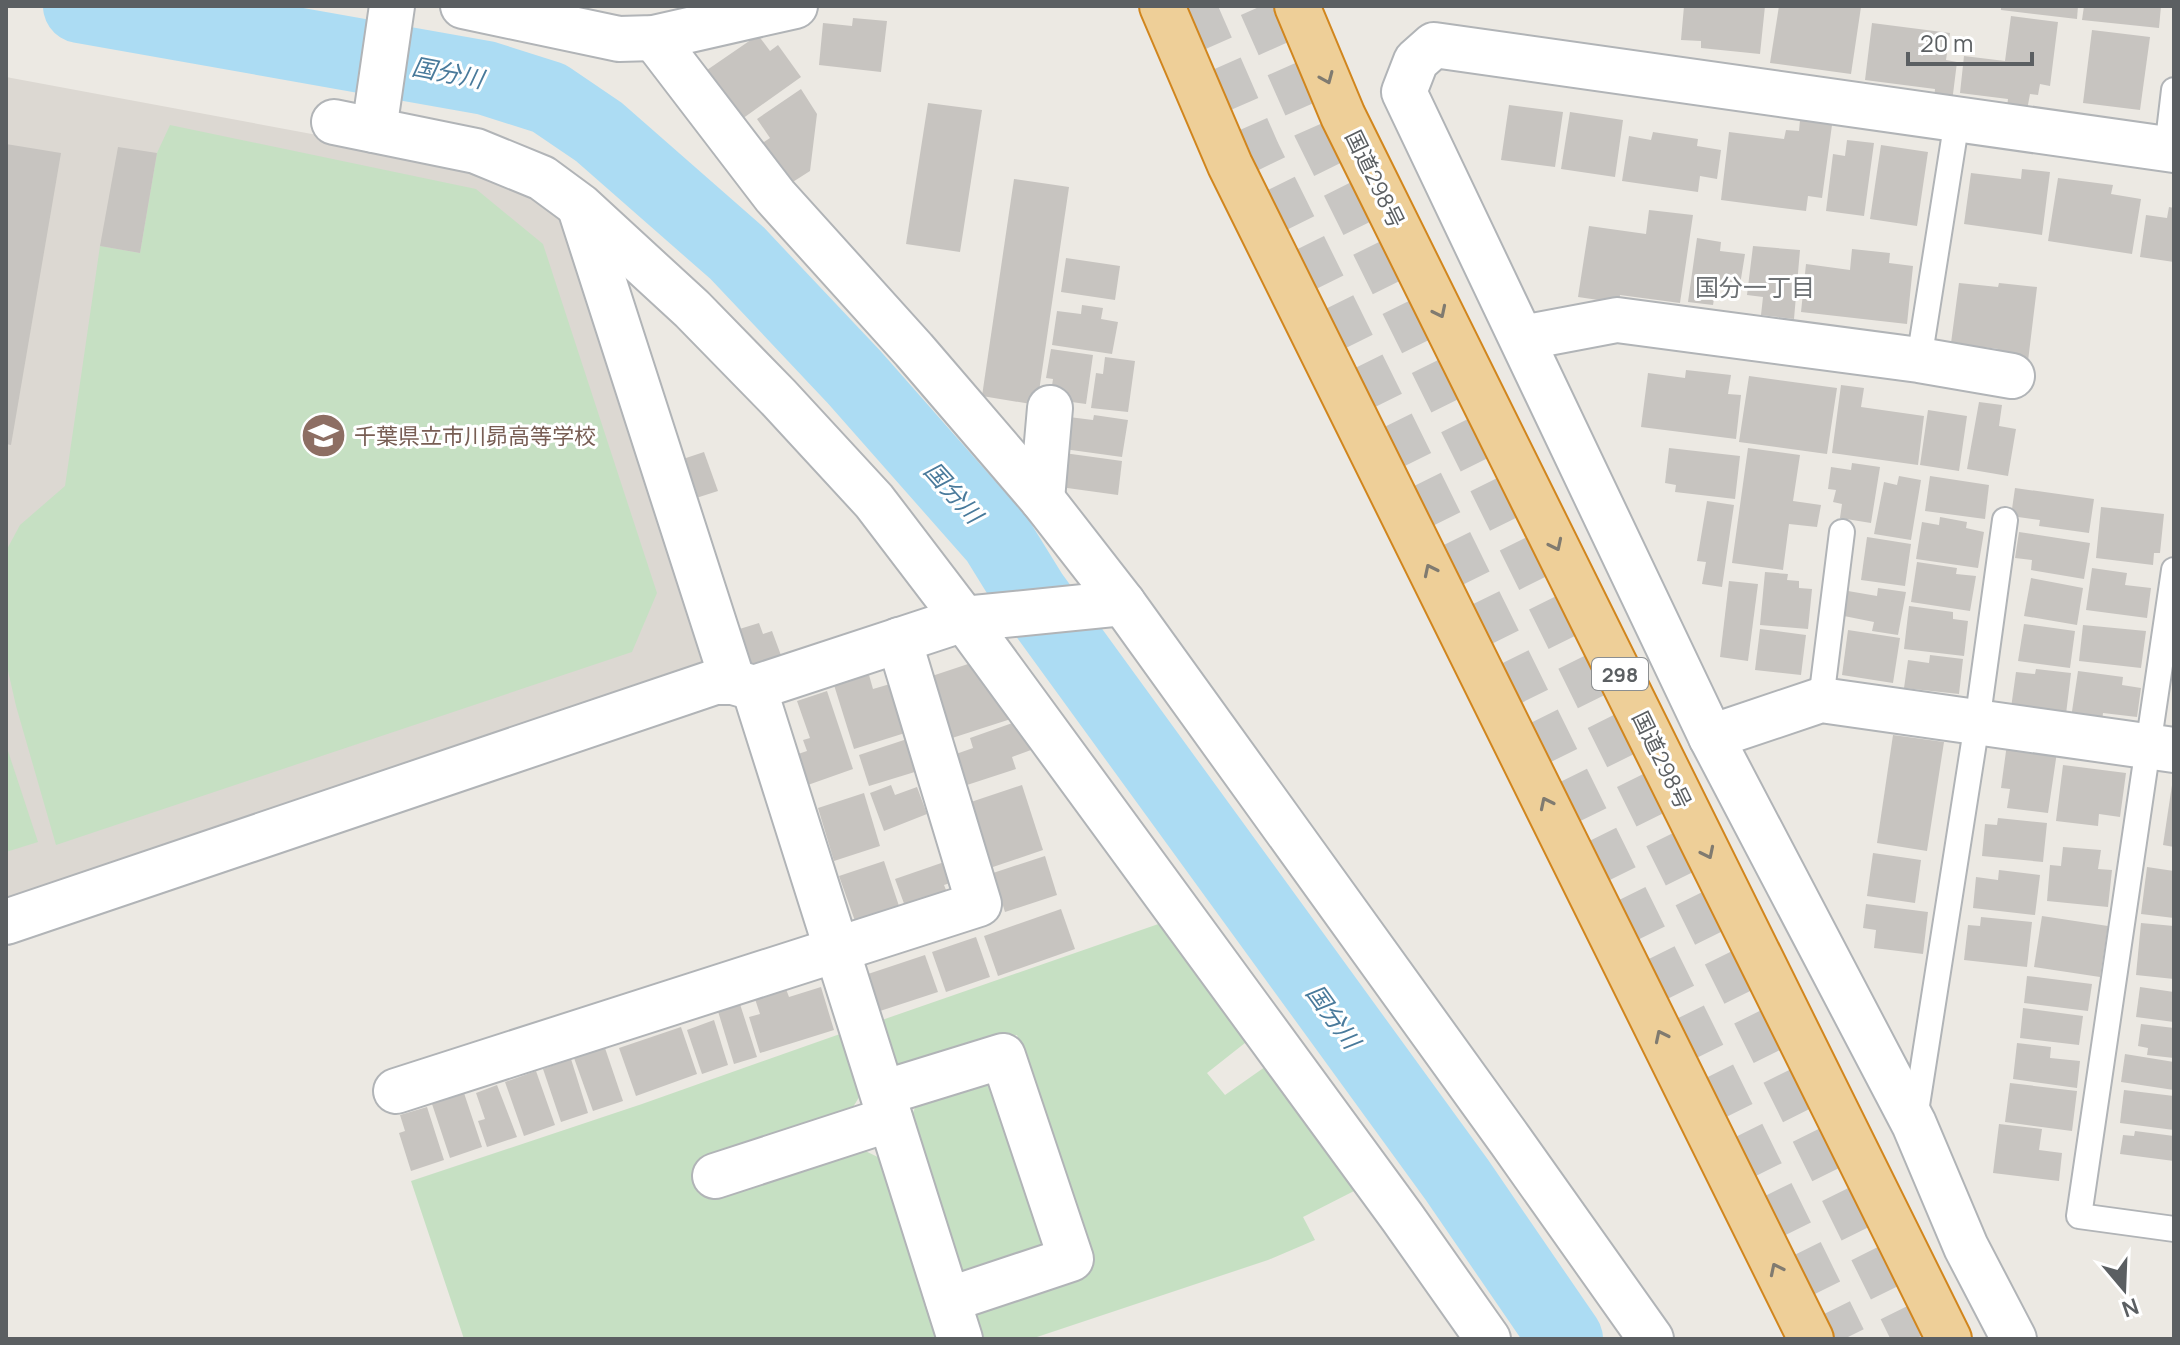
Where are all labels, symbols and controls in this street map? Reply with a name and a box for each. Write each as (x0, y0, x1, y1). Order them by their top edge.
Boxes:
scale bar (1908, 16, 2032, 66)
text: 20 m (1920, 26, 1973, 59)
water label: 国分川 (410, 49, 489, 96)
one-way arrow (1318, 70, 1334, 84)
street label: 国道298号 (1339, 125, 1411, 233)
district label: 国分一丁目 (1695, 270, 1815, 303)
one-way arrow (1431, 303, 1446, 318)
school or university icon: 千葉県立市川昴高等学校 (299, 412, 347, 460)
place label: 千葉県立市川昴高等学校 (354, 421, 596, 451)
water label: 国分川 (918, 454, 992, 532)
one-way arrow (1546, 536, 1562, 551)
one-way arrow (1424, 564, 1440, 578)
road number: 298 (1592, 658, 1648, 690)
street label: 国道298号 (1626, 706, 1698, 814)
one-way arrow (1539, 797, 1555, 811)
one-way arrow (1699, 845, 1715, 859)
water label: 国分川 (1299, 977, 1370, 1057)
one-way arrow (1655, 1030, 1671, 1044)
north arrow (2084, 1249, 2164, 1329)
one-way arrow (1770, 1263, 1786, 1278)
text: N (2118, 1291, 2143, 1325)

